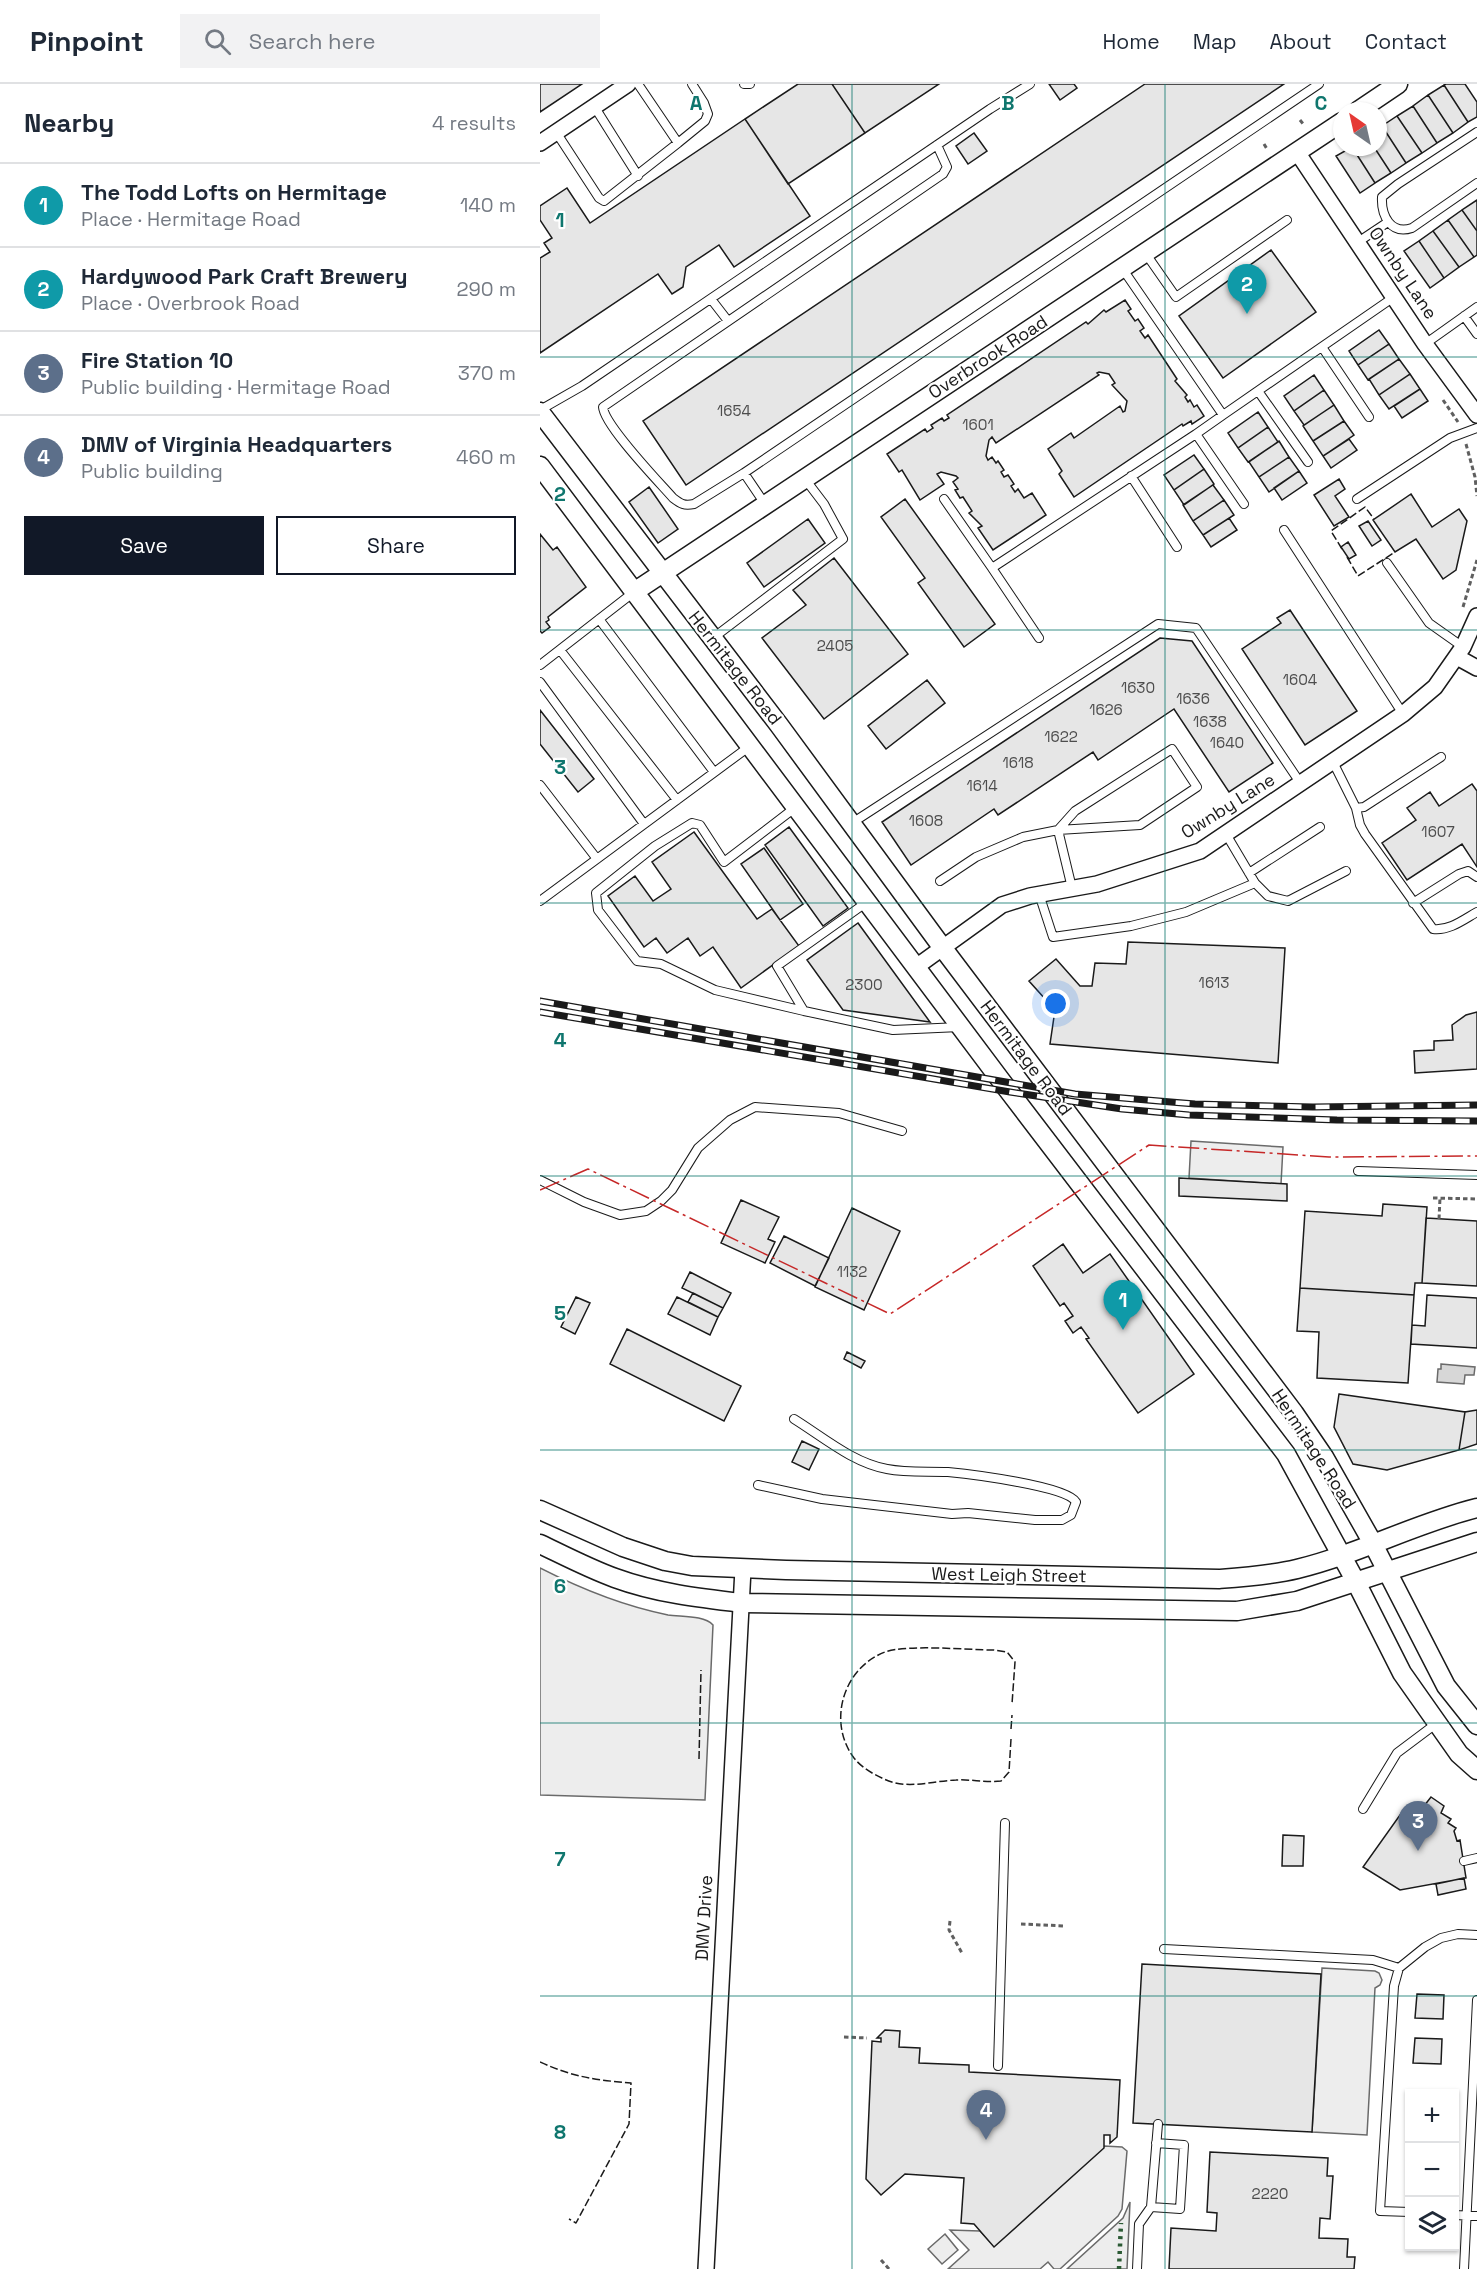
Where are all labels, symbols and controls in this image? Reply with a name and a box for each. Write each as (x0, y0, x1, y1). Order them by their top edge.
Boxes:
search box (180, 14, 600, 68)
text: Pinpoint (30, 23, 144, 59)
icon: search (201, 25, 234, 58)
text: Search here (249, 27, 375, 55)
text: Home (1102, 28, 1160, 55)
text: Map (1193, 28, 1237, 55)
text: About (1270, 28, 1332, 55)
text: Contact (1365, 28, 1447, 55)
text: A (690, 90, 703, 116)
text: B (1001, 90, 1015, 116)
text: C (1315, 90, 1328, 116)
north arrow (1333, 102, 1387, 156)
text: Nearby (24, 106, 114, 140)
text: 4 results (432, 110, 516, 136)
text: The Todd Lofts on Hermitage (81, 178, 387, 206)
text: 1 (39, 192, 48, 218)
text: 140 m (460, 192, 516, 218)
text: Place · Hermitage Road (81, 206, 301, 232)
text: 1 (555, 207, 565, 233)
street label: Ownby Lane (1364, 222, 1443, 323)
text: Hardywood Park Craft Brewery (81, 262, 408, 290)
pin: 2 (1228, 264, 1266, 314)
text: 2 (38, 276, 49, 302)
text: 290 m (457, 276, 516, 302)
text: Place · Overbrook Road (81, 290, 300, 316)
street label: Overbrook Road (924, 309, 1052, 404)
text: Fire Station 10 (81, 346, 233, 374)
text: 3 (37, 360, 50, 386)
text: 370 m (458, 360, 516, 386)
text: Public building · Hermitage Road (81, 374, 391, 400)
house number: 1654 (717, 401, 751, 420)
house number: 1601 (962, 415, 994, 434)
text: DMV of Virginia Headquarters (81, 430, 392, 458)
text: 4 (37, 444, 50, 470)
text: 460 m (456, 444, 516, 470)
text: Public building (81, 458, 223, 484)
text: 2 (554, 481, 566, 507)
button: Save (24, 516, 264, 575)
button: Share (276, 516, 516, 575)
street label: Hermitage Road (684, 606, 787, 729)
house number: 2405 (817, 636, 853, 655)
house number: 1604 (1283, 670, 1317, 689)
house number: 1630 (1121, 678, 1155, 697)
house number: 1636 (1176, 689, 1210, 708)
house number: 1626 (1089, 700, 1123, 719)
house number: 1638 (1193, 712, 1227, 731)
house number: 1622 (1044, 727, 1078, 746)
house number: 1640 (1210, 733, 1244, 752)
house number: 1618 (1002, 753, 1034, 772)
text: 3 (554, 754, 566, 780)
street label: Ownby Lane (1176, 768, 1279, 844)
house number: 1614 (966, 776, 998, 795)
house number: 1608 (909, 811, 943, 830)
house number: 1607 (1421, 822, 1455, 841)
house number: 1613 (1199, 973, 1229, 992)
house number: 2300 (845, 975, 883, 994)
your location (1041, 989, 1070, 1018)
street label: Hermitage Road (976, 995, 1077, 1120)
text: 4 (554, 1027, 567, 1053)
house number: 1132 (837, 1262, 867, 1281)
pin: 1 (1104, 1280, 1142, 1330)
text: 5 (554, 1300, 566, 1326)
street label: Hermitage Road (1267, 1384, 1362, 1513)
street label: West Leigh Street (931, 1562, 1087, 1587)
text: 6 (554, 1573, 566, 1599)
pin: 3 (1398, 1802, 1438, 1851)
text: 7 (554, 1846, 566, 1872)
street label: DMV Drive (690, 1874, 717, 1962)
map controls (1405, 2089, 1459, 2251)
button: + (1405, 2089, 1459, 2143)
pin: 4 (966, 2090, 1006, 2140)
text: 8 (554, 2119, 566, 2145)
button: − (1405, 2143, 1459, 2197)
house number: 2220 (1252, 2184, 1288, 2203)
button: layers (1405, 2197, 1459, 2251)

